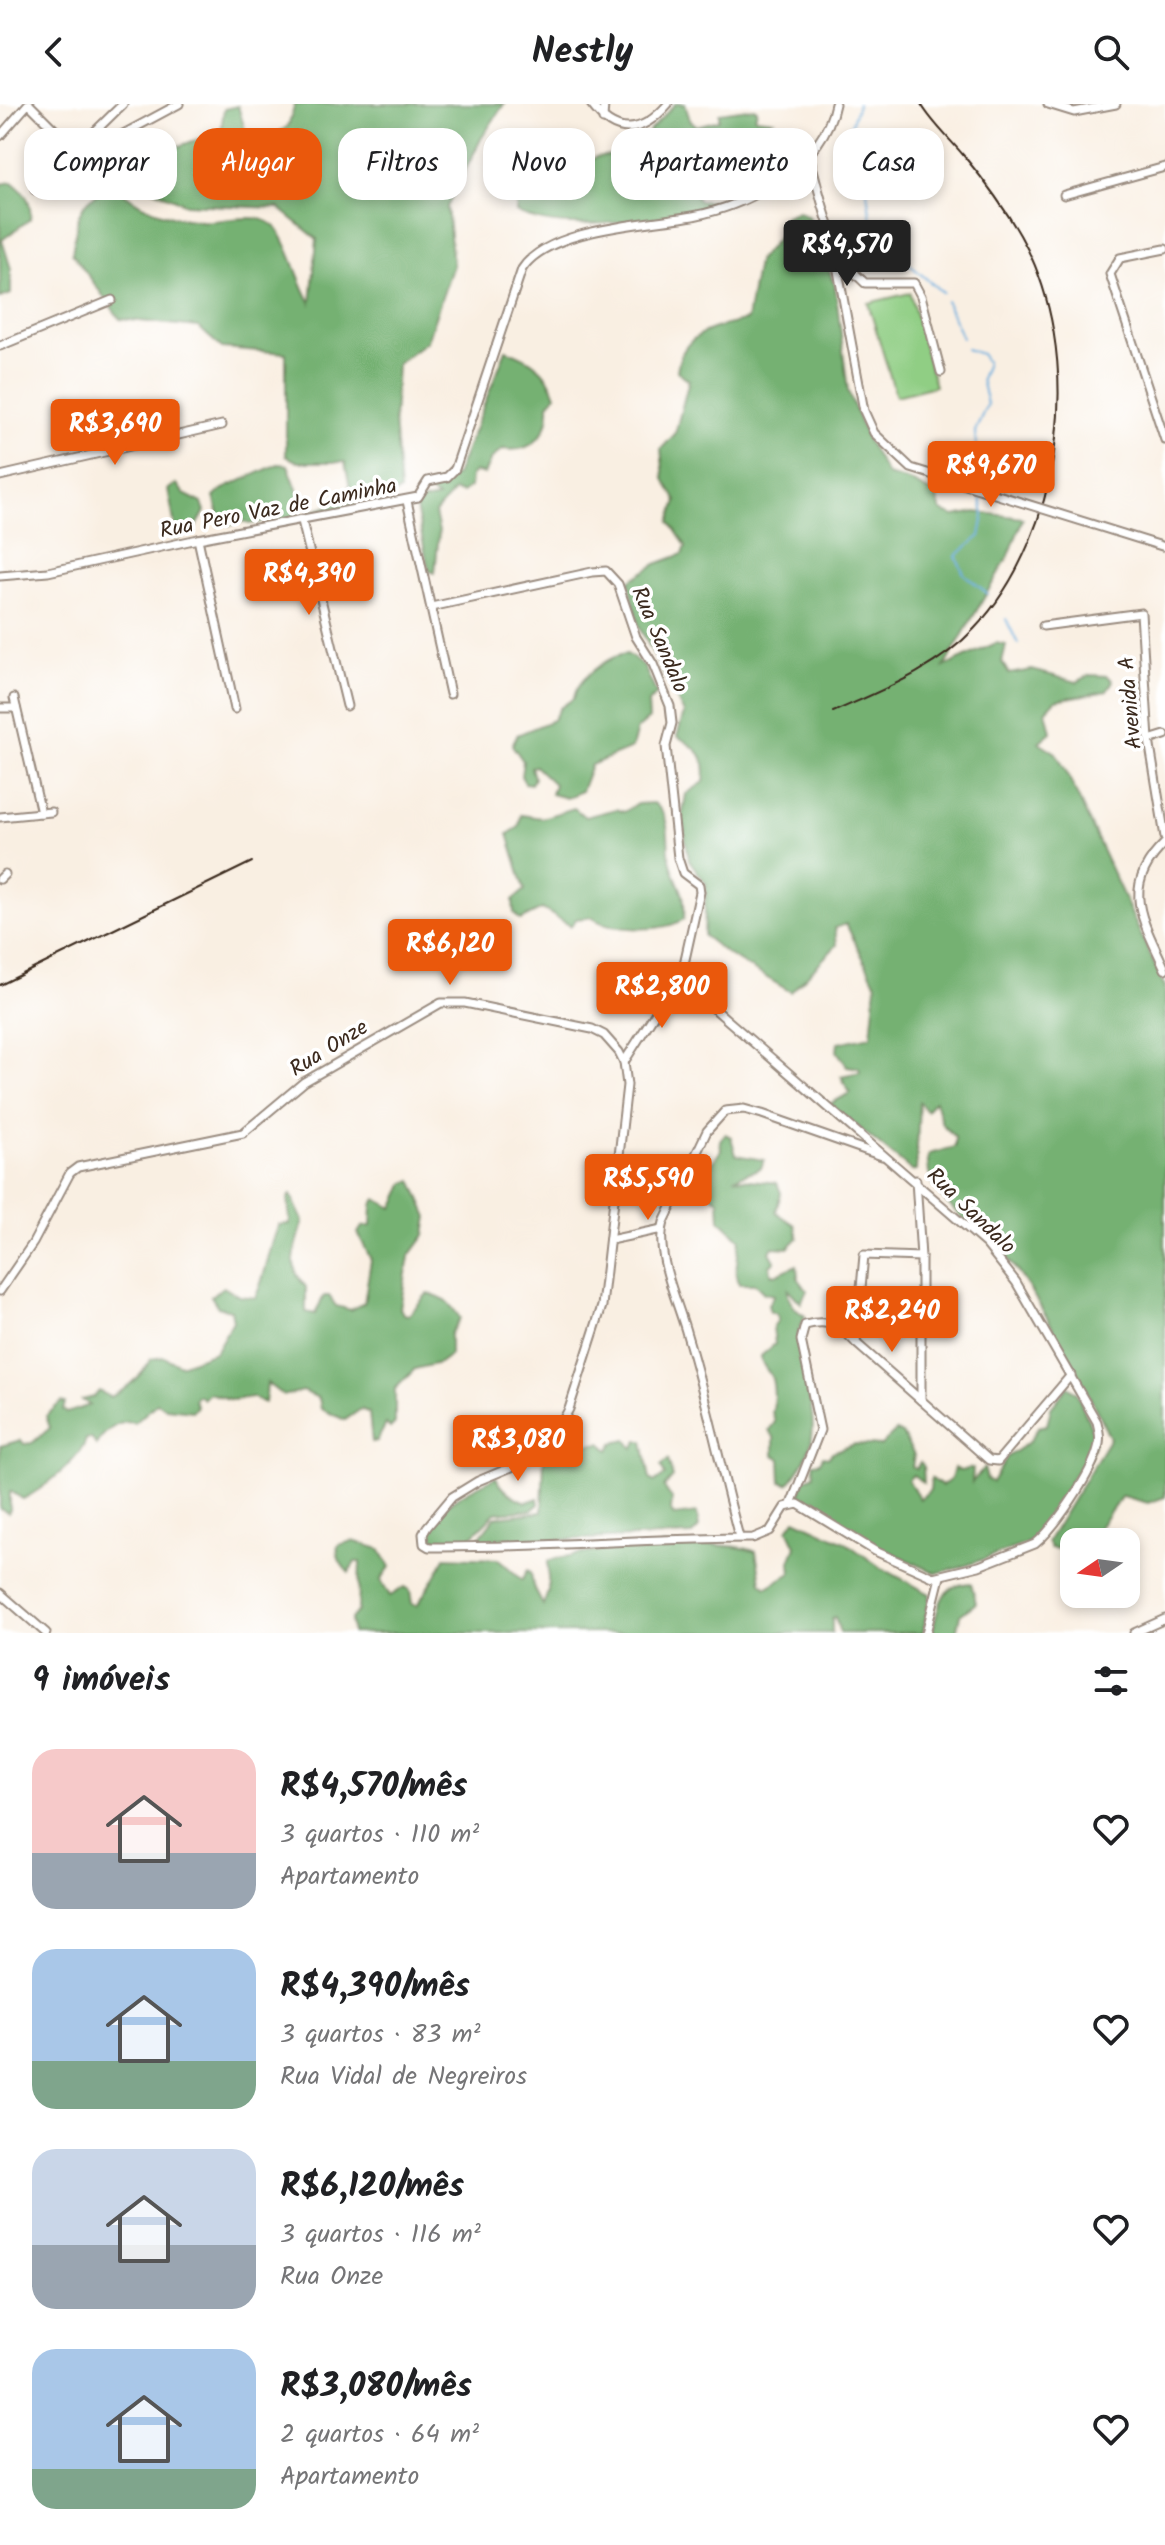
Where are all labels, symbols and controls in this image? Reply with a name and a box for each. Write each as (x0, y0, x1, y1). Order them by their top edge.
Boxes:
text: Nestly (532, 24, 633, 81)
icon: back (32, 30, 76, 74)
icon: search (1089, 30, 1133, 74)
chip: Comprar (24, 128, 177, 200)
chip: Alugar (193, 128, 322, 200)
chip: Filtros (338, 128, 467, 200)
chip: Novo (483, 128, 595, 200)
chip: Apartamento (611, 128, 817, 200)
chip: Casa (833, 128, 944, 200)
pin: R$4,570 (773, 220, 921, 288)
text: R$4,570 (802, 225, 892, 267)
pin: R$3,690 (41, 399, 189, 467)
text: R$3,690 (69, 404, 161, 446)
pin: R$9,670 (917, 441, 1065, 509)
text: R$9,670 (946, 446, 1036, 488)
street label: Rua Pero Vaz de Caminha (157, 469, 400, 550)
pin: R$4,390 (235, 549, 383, 617)
text: R$4,390 (263, 554, 355, 596)
street label: Rua Sandalo (621, 581, 697, 699)
street label: Avenida A (1110, 655, 1153, 751)
pin: R$6,120 (376, 919, 524, 987)
text: R$6,120 (406, 924, 494, 966)
pin: R$2,800 (588, 962, 736, 1030)
text: R$2,800 (614, 967, 710, 1009)
street label: Rua Onze (283, 1011, 376, 1087)
pin: R$5,590 (574, 1154, 722, 1222)
text: R$5,590 (603, 1159, 693, 1201)
street label: Rua Sandalo (917, 1160, 1023, 1264)
pin: R$2,240 (818, 1286, 966, 1354)
text: R$2,240 (844, 1291, 940, 1333)
pin: R$3,080 (444, 1415, 592, 1483)
text: R$3,080 (471, 1420, 565, 1462)
north arrow (1060, 1528, 1140, 1608)
map controls (1060, 1528, 1140, 1608)
text: 9 imóveis (32, 1654, 170, 1708)
icon: filters (1089, 1659, 1133, 1703)
text: R$4,570/mês (280, 1760, 467, 1814)
icon: home (96, 1781, 192, 1877)
icon: heart (1089, 1807, 1133, 1851)
text: 3 quartos · 110 m² (280, 1814, 479, 1856)
text: Apartamento (280, 1856, 419, 1898)
text: R$4,390/mês (280, 1960, 470, 2014)
icon: home (96, 1981, 192, 2077)
icon: heart (1089, 2007, 1133, 2051)
text: 3 quartos · 83 m² (280, 2014, 480, 2056)
text: Rua Vidal de Negreiros (280, 2056, 527, 2098)
text: R$6,120/mês (280, 2160, 464, 2214)
icon: home (96, 2181, 192, 2277)
icon: heart (1089, 2207, 1133, 2251)
text: 3 quartos · 116 m² (280, 2214, 481, 2256)
text: Rua Onze (280, 2256, 383, 2298)
text: R$3,080/mês (280, 2360, 472, 2414)
icon: home (96, 2381, 192, 2477)
icon: heart (1089, 2407, 1133, 2451)
text: 2 quartos · 64 m² (280, 2414, 479, 2456)
text: Apartamento (280, 2456, 419, 2498)

